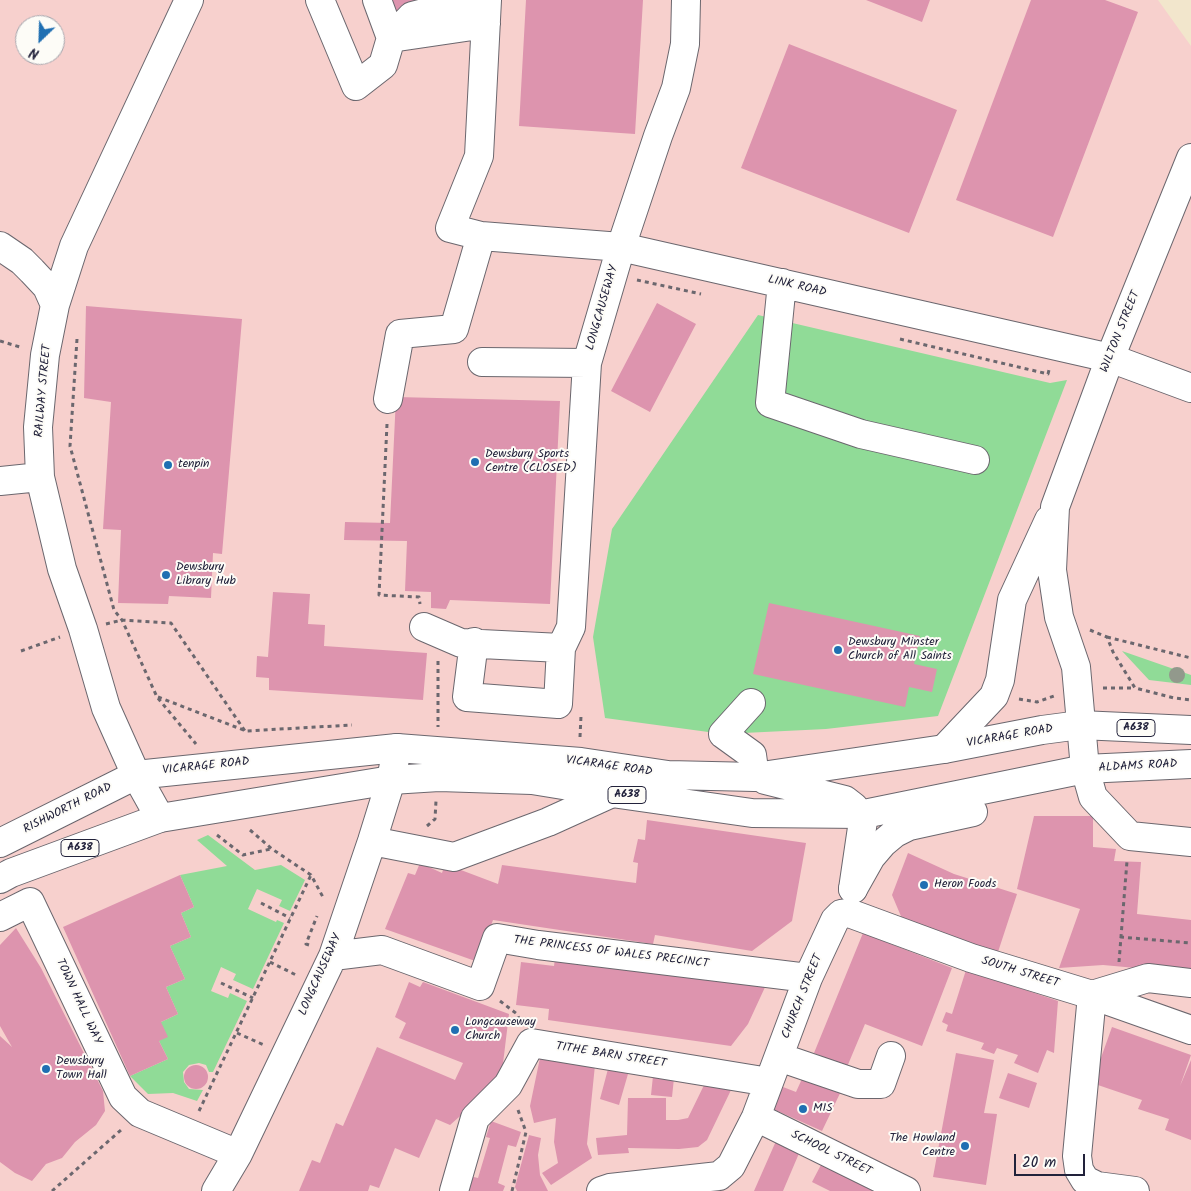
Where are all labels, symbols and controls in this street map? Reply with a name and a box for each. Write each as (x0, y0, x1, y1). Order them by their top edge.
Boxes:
north arrow (15, 15, 65, 65)
text: N (26, 41, 43, 65)
street label: LONGCAUSEWAY (584, 264, 622, 352)
street label: LINK ROAD (766, 273, 828, 301)
street label: WILTON STREET (1098, 289, 1144, 375)
street label: RAILWAY STREET (33, 344, 55, 438)
place label: Dewsbury Sports Centre (CLOSED) (485, 448, 577, 476)
marker: Dewsbury Sports Centre (CLOSED) (469, 456, 481, 468)
place label: tenpin (178, 458, 209, 472)
marker: tenpin (162, 459, 174, 471)
place label: Dewsbury Library Hub (176, 561, 236, 589)
marker: Dewsbury Library Hub (160, 569, 172, 581)
place label: Dewsbury Minster Church of All Saints (848, 636, 952, 664)
marker: Dewsbury Minster Church of All Saints (832, 644, 844, 656)
road number: A638 (1117, 720, 1155, 736)
street label: VICARAGE ROAD (966, 722, 1054, 752)
street label: VICARAGE ROAD (565, 754, 653, 780)
street label: VICARAGE ROAD (162, 755, 250, 779)
street label: ALDAMS ROAD (1098, 758, 1178, 776)
street label: RISHWORTH ROAD (21, 780, 115, 838)
road number: A638 (608, 786, 646, 804)
road number: A638 (61, 840, 99, 856)
place label: Heron Foods (934, 878, 996, 892)
marker: Heron Foods (918, 879, 930, 891)
street label: LONGCAUSEWAY (297, 932, 345, 1018)
street label: THE PRINCESS OF WALES PRECINCT (513, 934, 709, 972)
street label: CHURCH STREET (780, 953, 826, 1041)
street label: SOUTH STREET (979, 954, 1061, 992)
street label: TOWN HALL WAY (52, 957, 104, 1047)
place label: Longcauseway Church (465, 1016, 536, 1044)
marker: Longcauseway Church (449, 1024, 461, 1036)
street label: TITHE BARN STREET (555, 1040, 667, 1072)
place label: Dewsbury Town Hall (56, 1055, 107, 1083)
marker: Dewsbury Town Hall (40, 1063, 52, 1075)
place label: MIS (813, 1102, 833, 1116)
marker: MIS (797, 1103, 809, 1115)
street label: SCHOOL STREET (788, 1128, 874, 1180)
place label: The Howland Centre (889, 1132, 955, 1160)
marker: The Howland Centre (959, 1140, 971, 1152)
scale bar (1016, 1144, 1087, 1176)
text: 20 m (1022, 1151, 1056, 1175)

